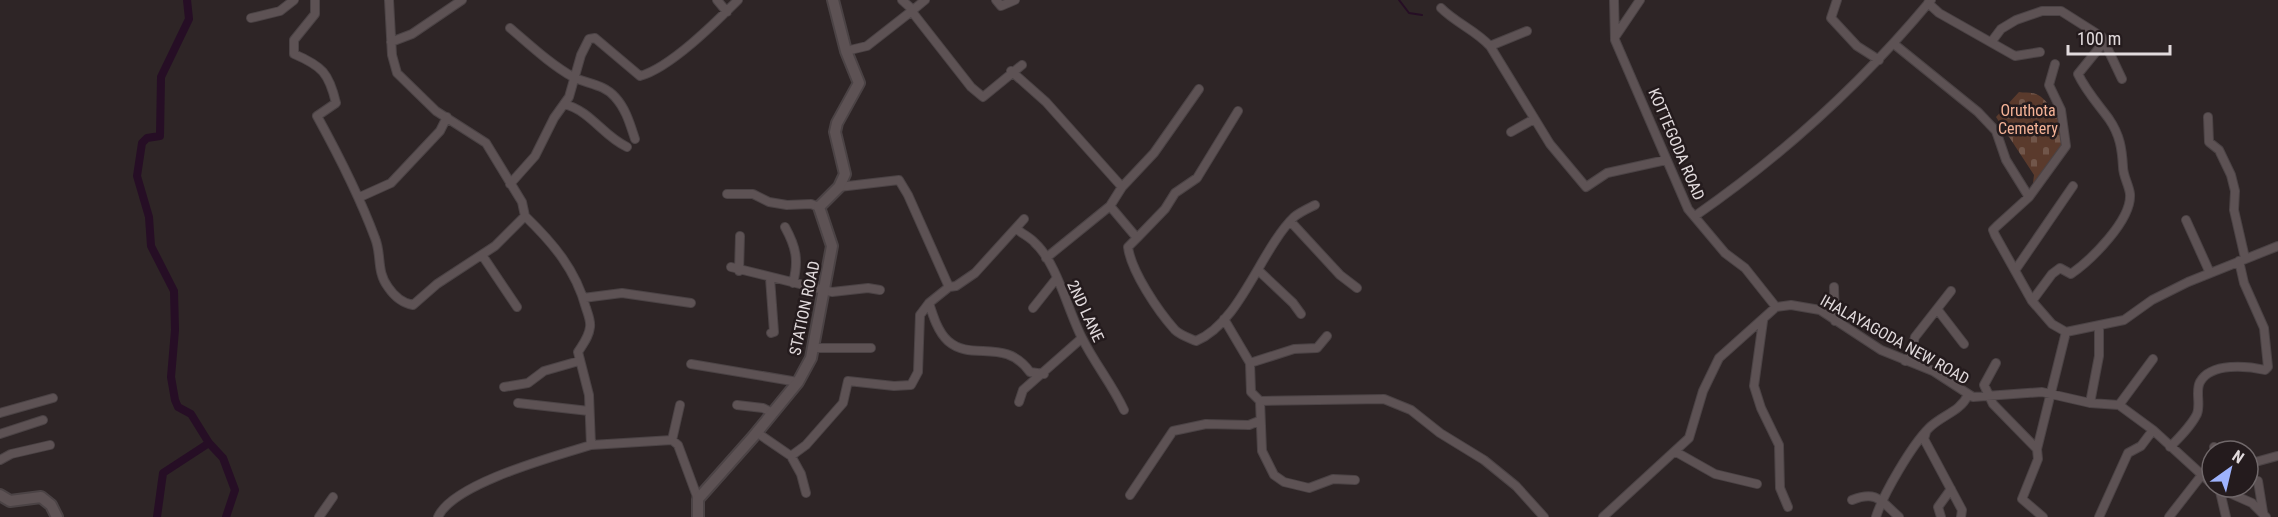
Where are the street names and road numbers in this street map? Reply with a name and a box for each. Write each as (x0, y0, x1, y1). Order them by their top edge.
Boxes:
street label: KOTTEGODA ROAD (1644, 85, 1709, 203)
street label: STATION ROAD (785, 259, 824, 357)
street label: 2ND LANE (1063, 278, 1108, 345)
street label: IHALAYAGODA NEW ROAD (1817, 291, 1973, 388)

